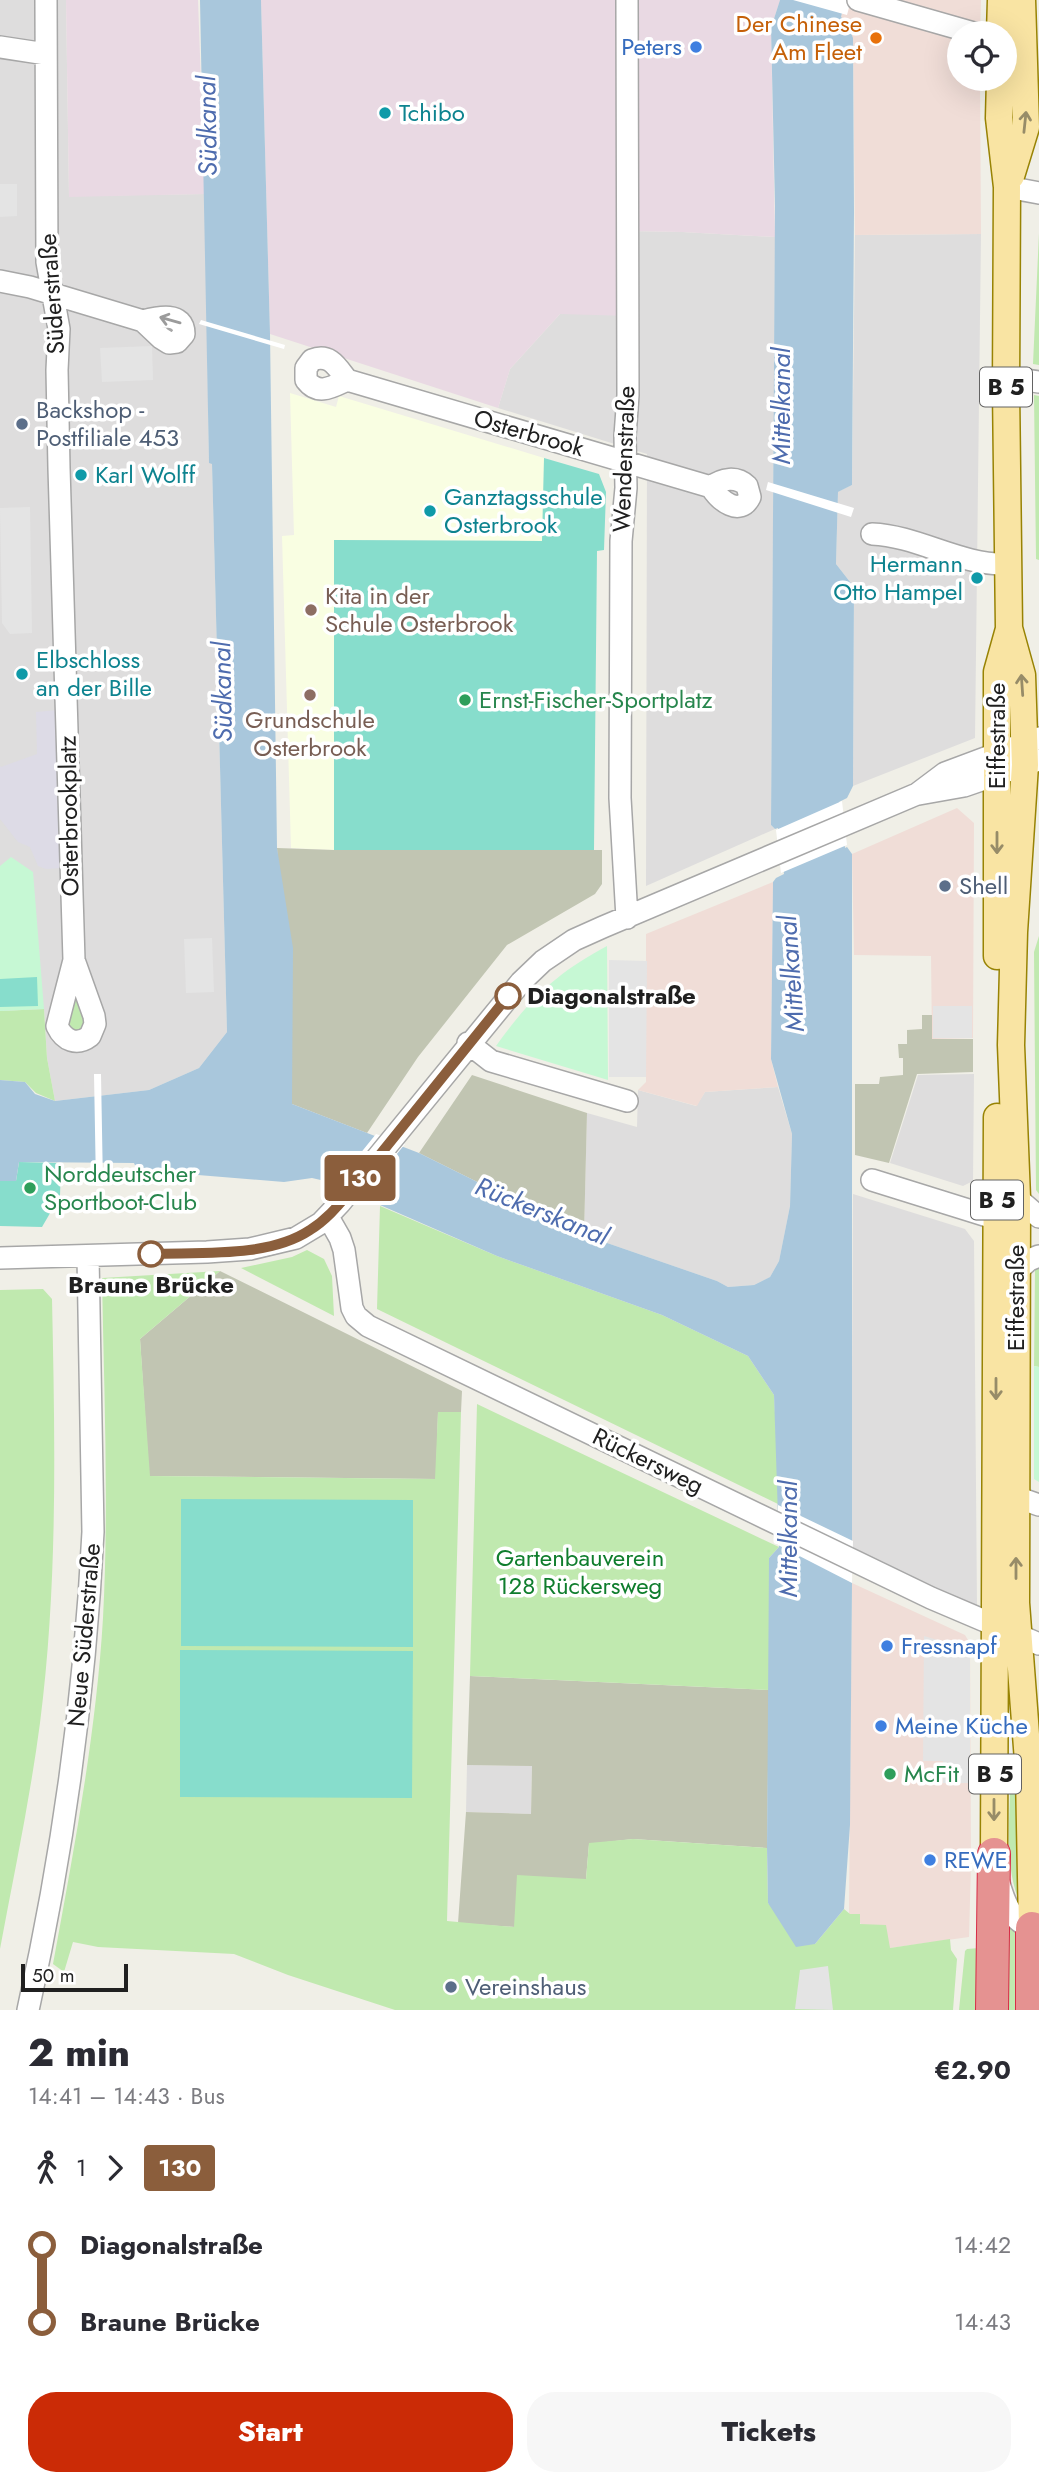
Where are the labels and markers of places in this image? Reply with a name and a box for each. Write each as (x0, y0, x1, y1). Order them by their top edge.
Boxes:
place label: Der Chinese Am Fleet (736, 6, 862, 69)
place label: Peters (621, 29, 682, 64)
marker: Der Chinese Am Fleet (868, 30, 884, 46)
marker: Peters (688, 39, 704, 55)
place label: Tchibo (399, 95, 465, 130)
marker: Tchibo (377, 105, 393, 121)
place label: Backshop - Postfiliale 453 (36, 392, 179, 455)
marker: Backshop - Postfiliale 453 (14, 416, 30, 432)
place label: Karl Wolff (95, 457, 196, 492)
marker: Karl Wolff (73, 467, 89, 483)
place label: Ganztagsschule Osterbrook (444, 479, 603, 542)
marker: Ganztagsschule Osterbrook (422, 503, 438, 519)
place label: Hermann Otto Hampel (833, 546, 963, 609)
marker: Hermann Otto Hampel (969, 570, 985, 586)
place label: Kita in der Schule Osterbrook (325, 578, 514, 641)
marker: Kita in der Schule Osterbrook (303, 602, 319, 618)
place label: Elbschloss an der Bille (36, 642, 152, 705)
marker: Elbschloss an der Bille (14, 666, 30, 682)
place label: Ernst-Fischer-Sportplatz (479, 682, 713, 717)
marker: Grundschule Osterbrook (302, 687, 318, 703)
marker: Ernst-Fischer-Sportplatz (457, 692, 473, 708)
place label: Grundschule Osterbrook (245, 702, 375, 765)
place label: Shell (959, 868, 1008, 903)
marker: Shell (937, 878, 953, 894)
place label: Diagonalstraße (527, 978, 696, 1013)
marker: Diagonalstraße (495, 983, 521, 1009)
place label: Norddeutscher Sportboot-Club (44, 1156, 197, 1219)
marker: Norddeutscher Sportboot-Club (22, 1180, 38, 1196)
marker: Braune Brücke (138, 1241, 164, 1267)
place label: Braune Brücke (68, 1267, 234, 1302)
place label: Fressnapf (901, 1628, 998, 1663)
marker: Fressnapf (879, 1638, 895, 1654)
place label: Meine Küche (895, 1708, 1028, 1743)
marker: Meine Küche (873, 1718, 889, 1734)
place label: McFit (904, 1756, 959, 1791)
marker: McFit (882, 1766, 898, 1782)
place label: REWE (944, 1842, 1008, 1877)
marker: REWE (922, 1852, 938, 1868)
place label: Vereinshaus (465, 1969, 586, 2004)
marker: Vereinshaus (443, 1979, 459, 1995)

